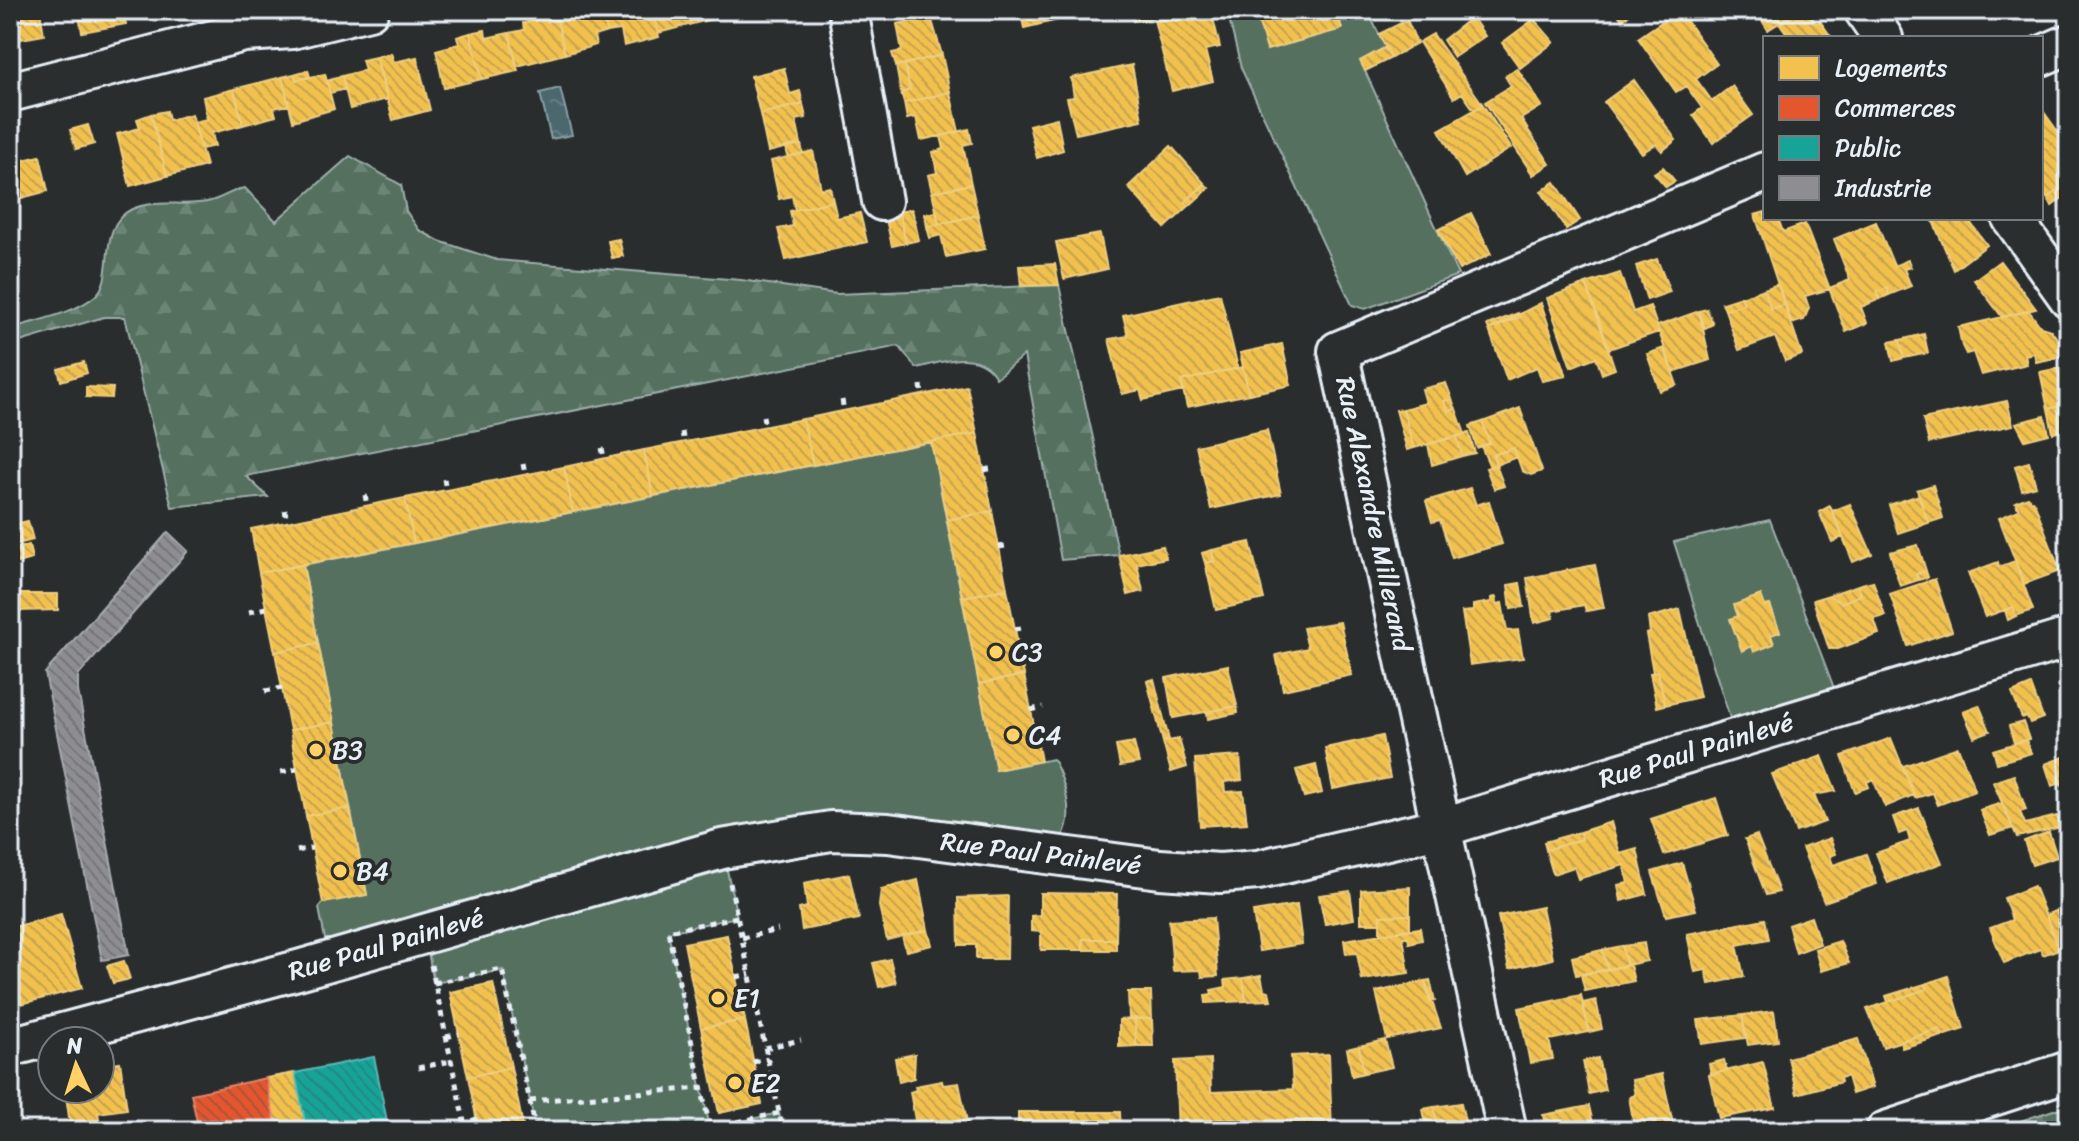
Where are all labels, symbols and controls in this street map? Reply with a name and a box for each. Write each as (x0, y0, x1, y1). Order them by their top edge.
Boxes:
legend (1763, 36, 2043, 220)
text: Logements (1835, 47, 1947, 89)
text: Commerces (1835, 87, 1956, 129)
text: Public (1835, 127, 1901, 169)
text: Industrie (1834, 167, 1932, 209)
street label: Rue Alexandre Millerand (1322, 372, 1426, 658)
place label: C3 (1012, 629, 1043, 675)
marker: C3 (987, 643, 1005, 661)
street label: Rue Paul Painlevé (1593, 699, 1799, 801)
place label: C4 (1029, 712, 1061, 758)
marker: C4 (1004, 726, 1022, 744)
place label: B3 (332, 727, 363, 773)
marker: B3 (307, 741, 325, 759)
street label: Rue Paul Painlevé (938, 818, 1144, 888)
place label: B4 (356, 848, 389, 894)
marker: B4 (331, 862, 349, 880)
street label: Rue Paul Painlevé (283, 894, 489, 994)
place label: E1 (734, 975, 760, 1021)
marker: E1 (709, 989, 727, 1007)
north arrow (36, 1025, 116, 1105)
text: N (65, 1026, 84, 1066)
place label: E2 (751, 1060, 780, 1106)
marker: E2 (726, 1074, 744, 1092)

